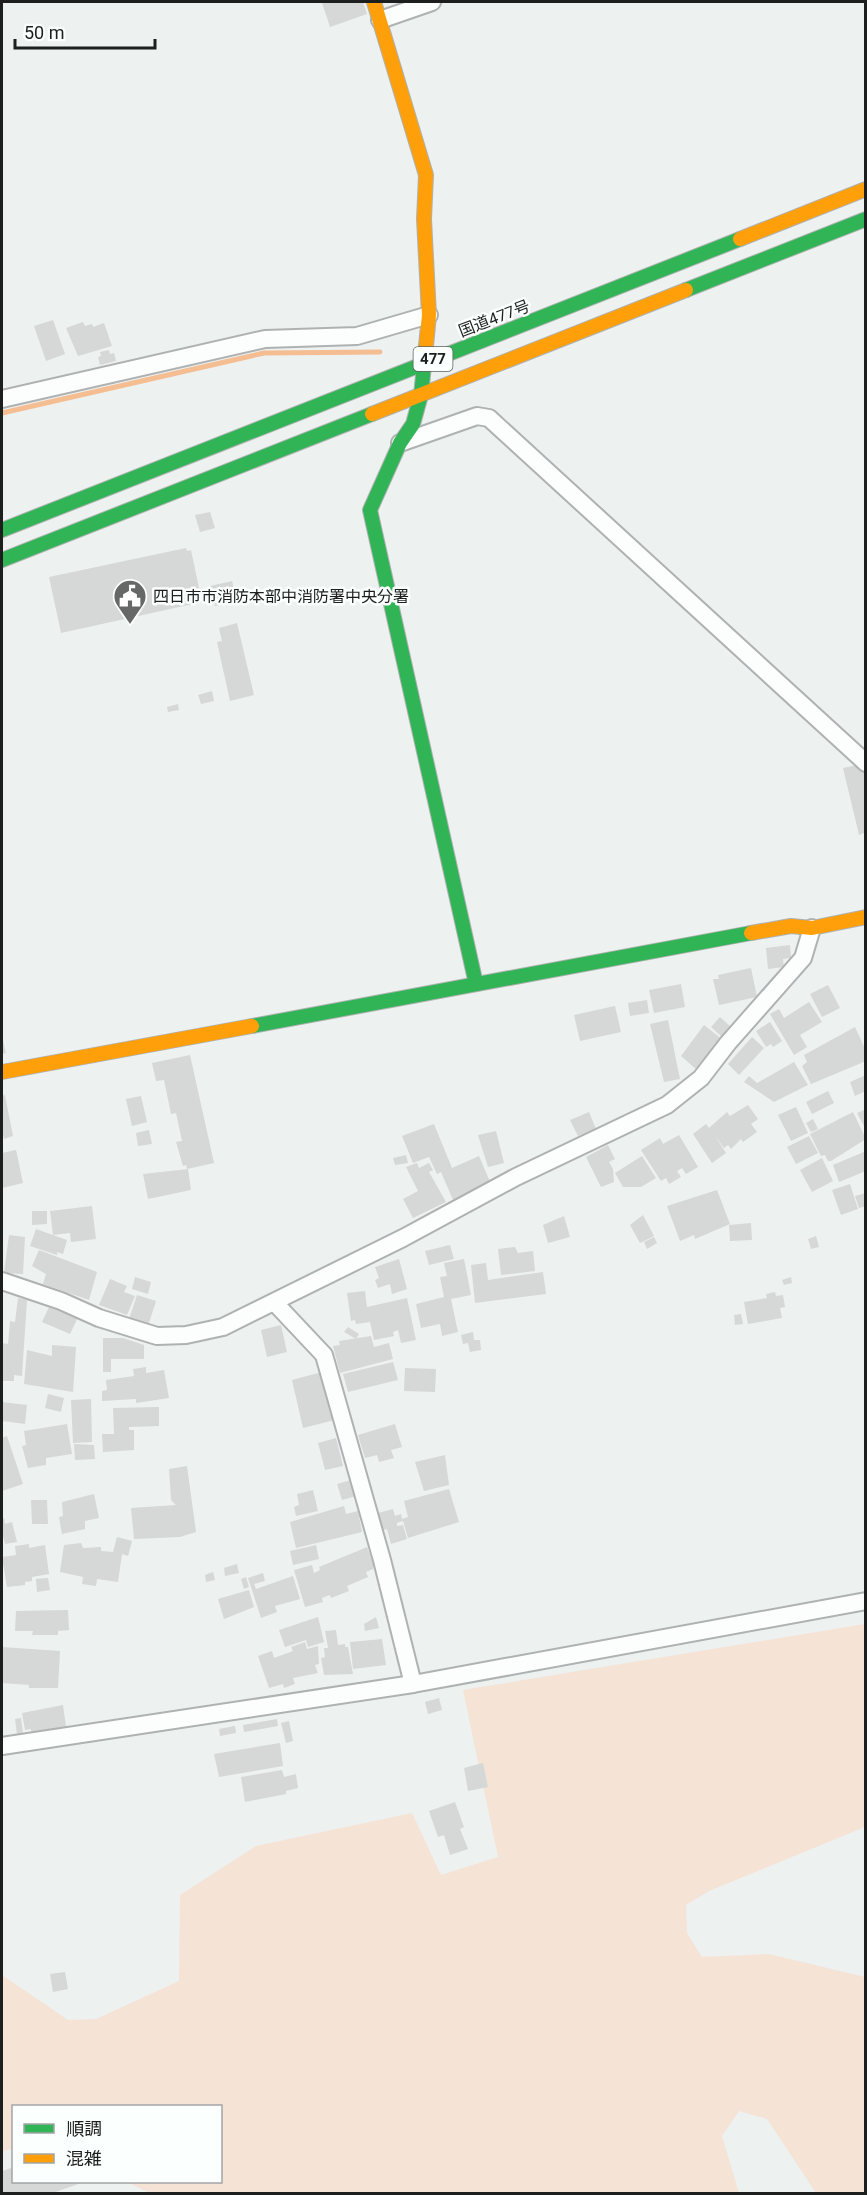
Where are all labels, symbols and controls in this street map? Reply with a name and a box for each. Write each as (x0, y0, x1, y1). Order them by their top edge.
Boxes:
scale bar (15, 12, 154, 50)
text: 50 m (24, 22, 64, 43)
street label: 国道477号 (456, 296, 533, 341)
road number: 477 (414, 347, 452, 371)
public building icon: 四日市市消防本部中消防署中央分署 (112, 578, 148, 625)
place label: 四日市市消防本部中消防署中央分署 (153, 587, 409, 606)
legend (12, 2105, 222, 2183)
text: 順調 (66, 2118, 102, 2139)
text: 混雑 (66, 2148, 102, 2169)

